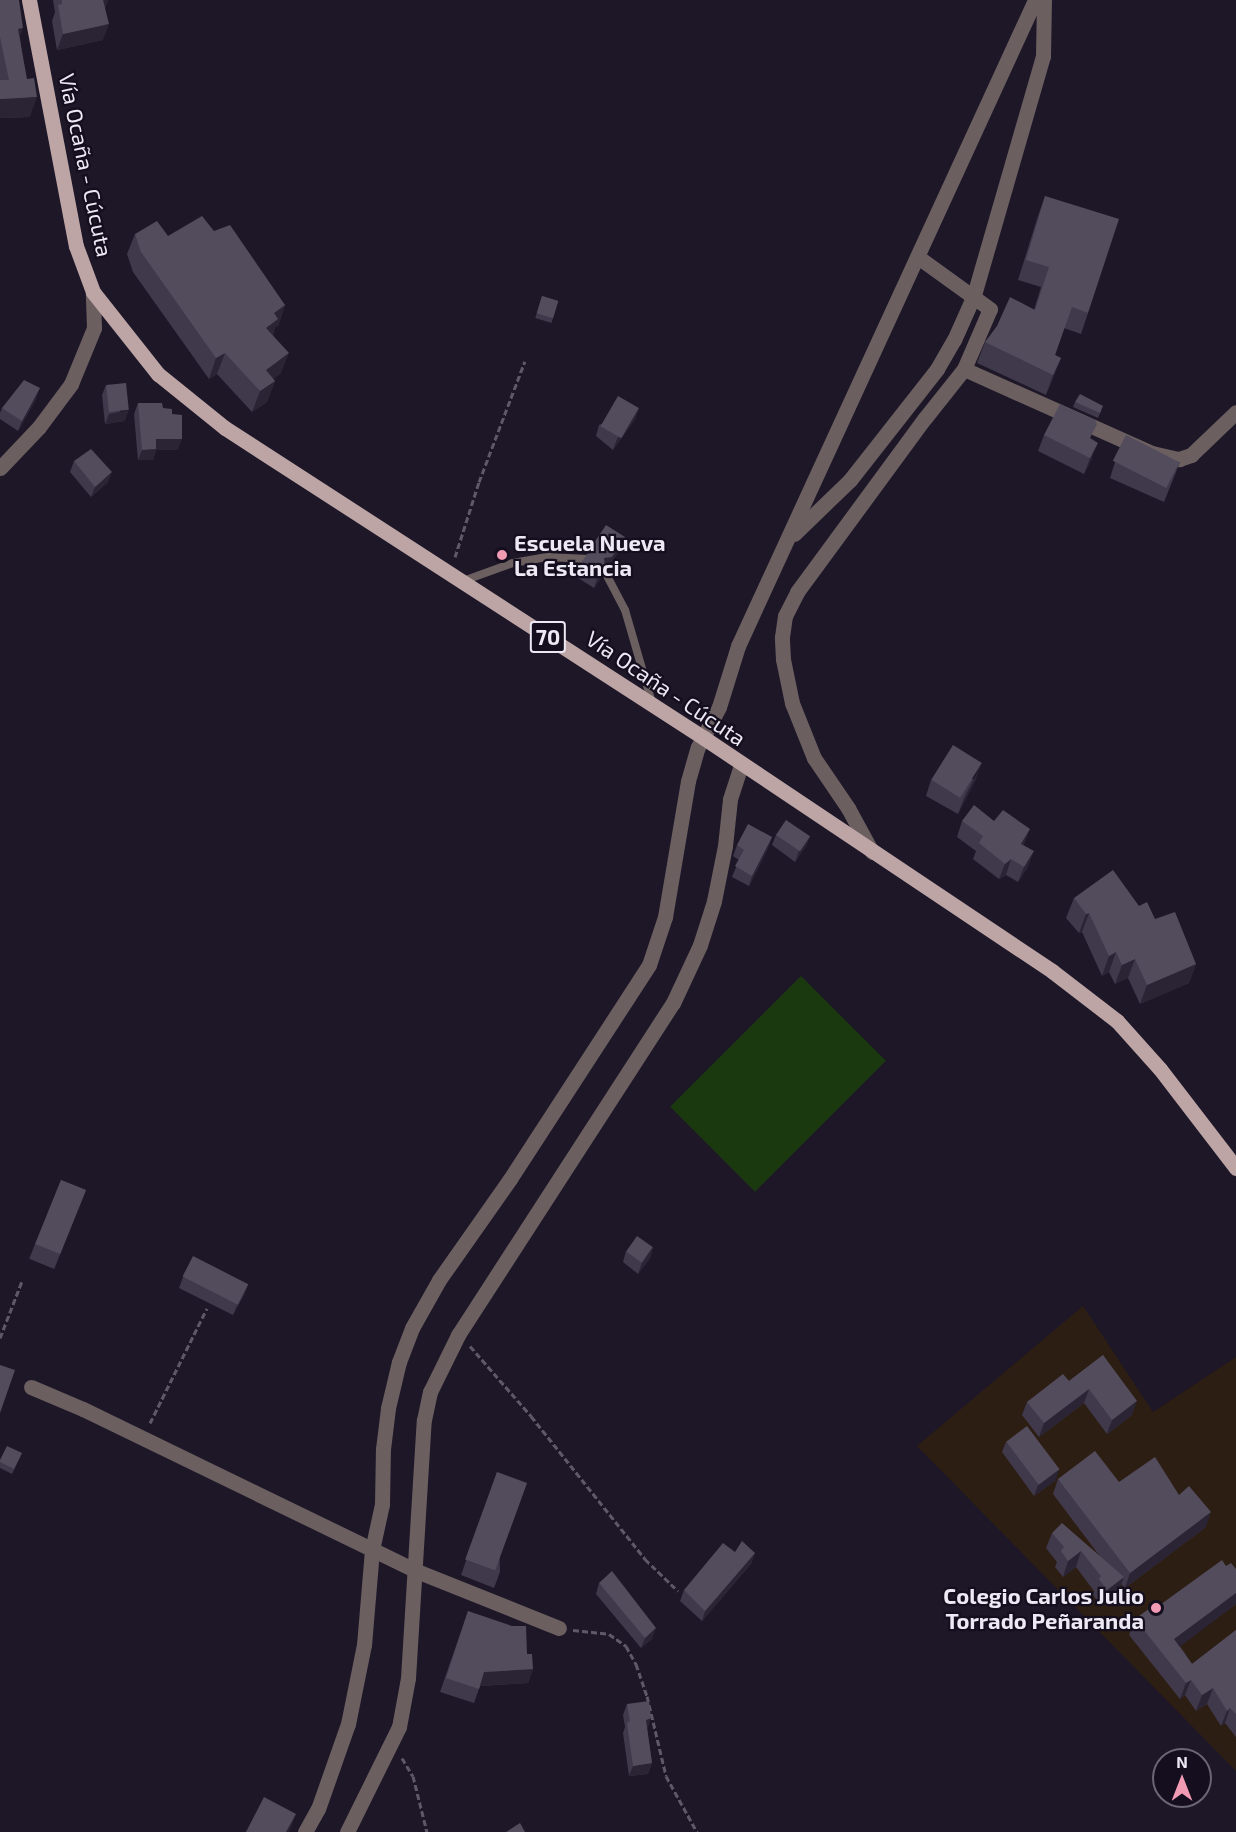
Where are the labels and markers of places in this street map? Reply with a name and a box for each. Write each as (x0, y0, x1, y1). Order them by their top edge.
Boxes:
place label: Escuela Nueva La Estancia (514, 529, 666, 580)
marker: Escuela Nueva La Estancia (495, 548, 509, 562)
place label: Colegio Carlos Julio Torrado Peñaranda (943, 1582, 1144, 1634)
marker: Colegio Carlos Julio Torrado Peñaranda (1149, 1601, 1163, 1615)

